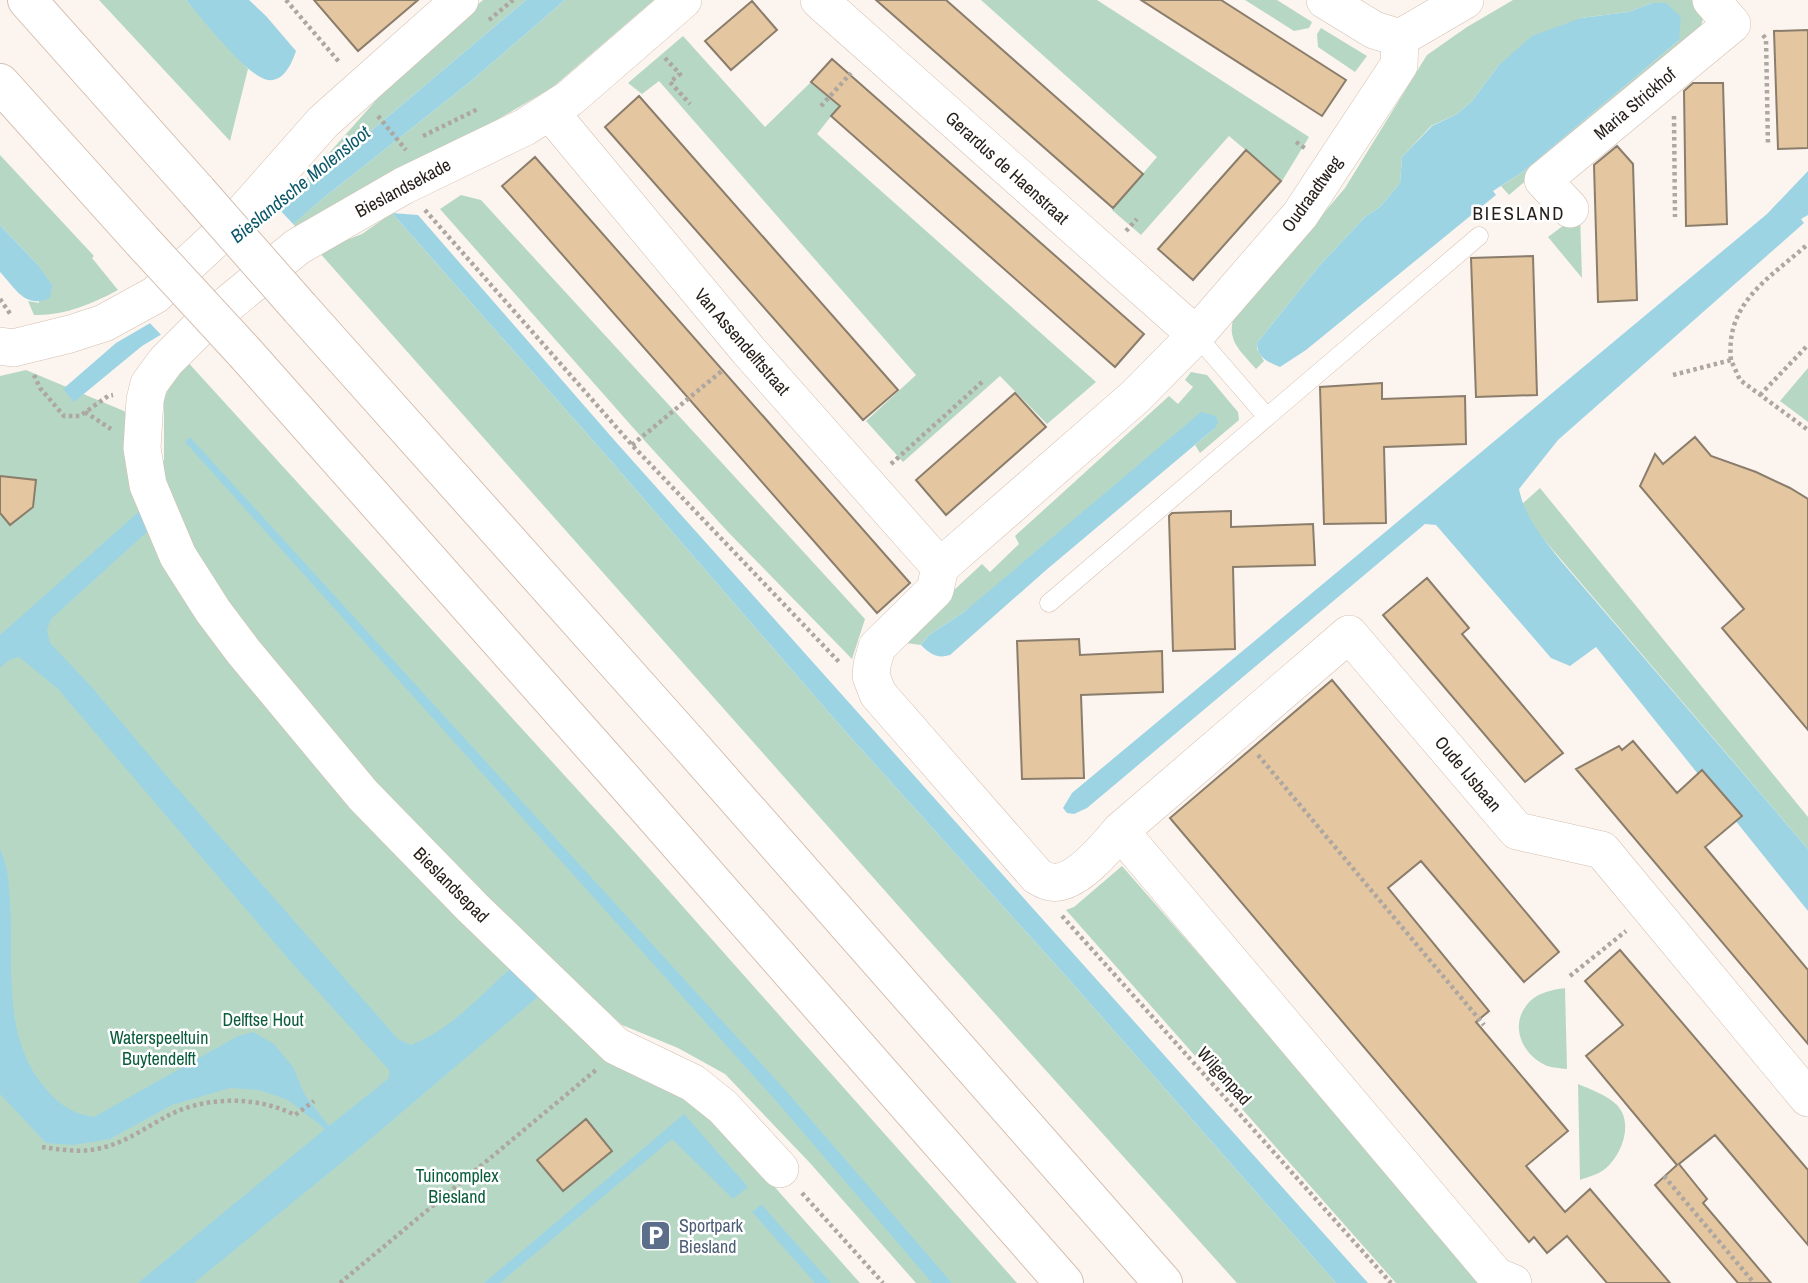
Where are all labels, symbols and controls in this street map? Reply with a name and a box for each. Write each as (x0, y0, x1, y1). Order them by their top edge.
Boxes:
street label: Maria Strickhof (1588, 61, 1682, 145)
street label: Gerardus de Haenstraat (940, 105, 1075, 230)
water label: Bieslandsche Molensloot (225, 119, 376, 249)
street label: Oudraadtweg (1275, 150, 1348, 237)
street label: Bieslandsekade (351, 152, 455, 223)
district label: BIESLAND (1472, 200, 1566, 226)
street label: Van Assendelftstraat (689, 283, 796, 401)
street label: Oude IJsbaan (1429, 730, 1508, 817)
street label: Bieslandsepad (408, 841, 495, 928)
park label: Delftse Hout (222, 1007, 304, 1032)
park label: Waterspeeltuin Buytendelft (110, 1025, 208, 1071)
street label: Wilgenpad (1191, 1041, 1257, 1110)
park label: Tuincomplex Biesland (415, 1163, 499, 1209)
place label: Sportpark Biesland (679, 1213, 744, 1259)
parking icon: Sportpark Biesland (639, 1219, 673, 1253)

